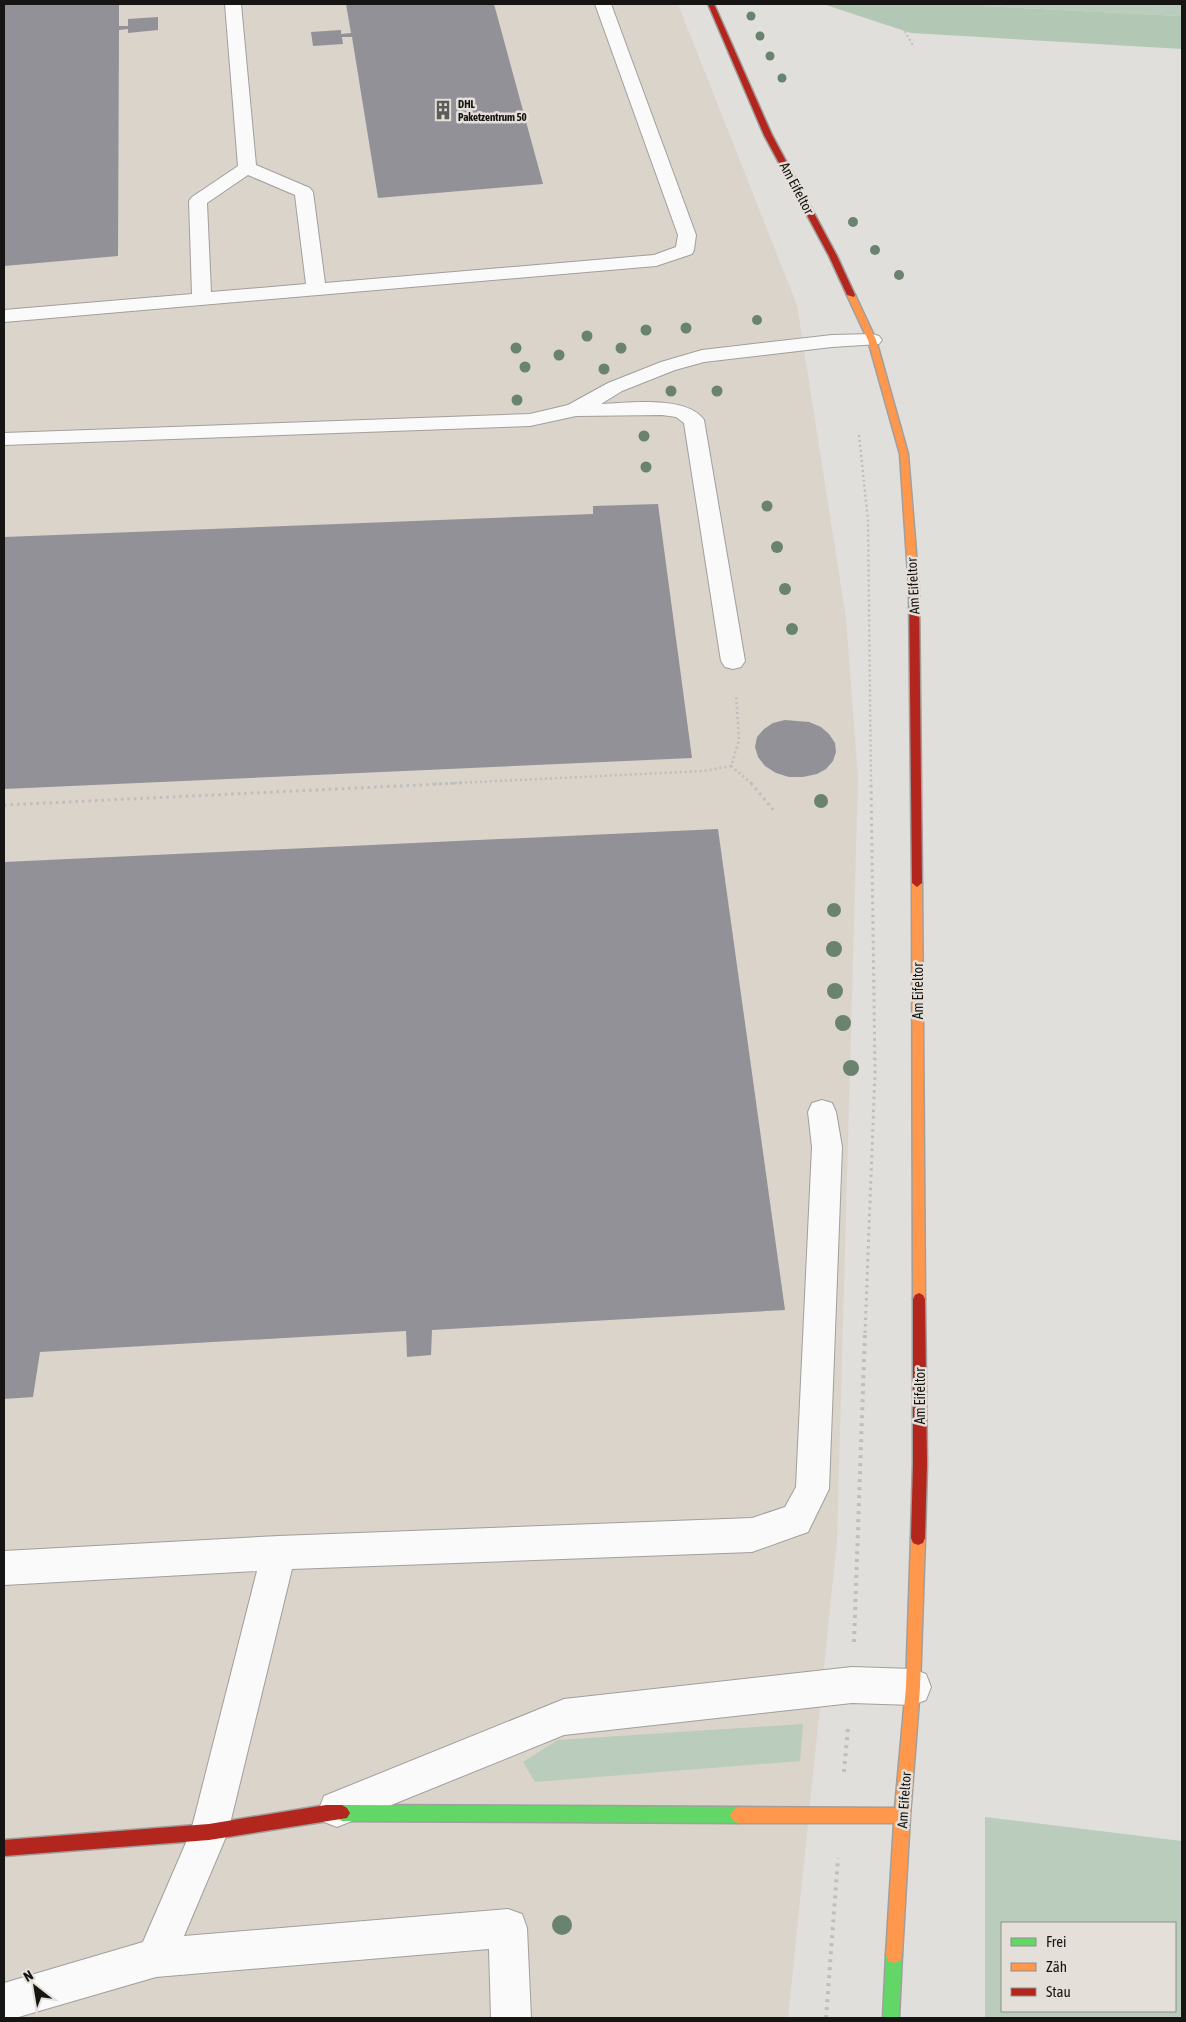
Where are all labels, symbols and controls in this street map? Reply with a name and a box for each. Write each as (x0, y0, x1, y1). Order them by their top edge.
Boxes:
place label: DHL Paketzentrum 50 (458, 98, 527, 123)
building icon: DHL Paketzentrum 50 (432, 99, 454, 121)
street label: Am Eifeltor (777, 159, 818, 217)
street label: Am Eifeltor (903, 556, 922, 615)
street label: Am Eifeltor (910, 962, 926, 1019)
street label: Am Eifeltor (912, 1367, 928, 1424)
street label: Am Eifeltor (894, 1770, 914, 1829)
legend (1001, 1922, 1176, 2012)
text: Frei (1046, 1933, 1066, 1950)
text: Zäh (1046, 1958, 1067, 1975)
north arrow (10, 1962, 60, 2012)
text: N (21, 1967, 36, 1985)
text: Stau (1046, 1983, 1071, 2000)

